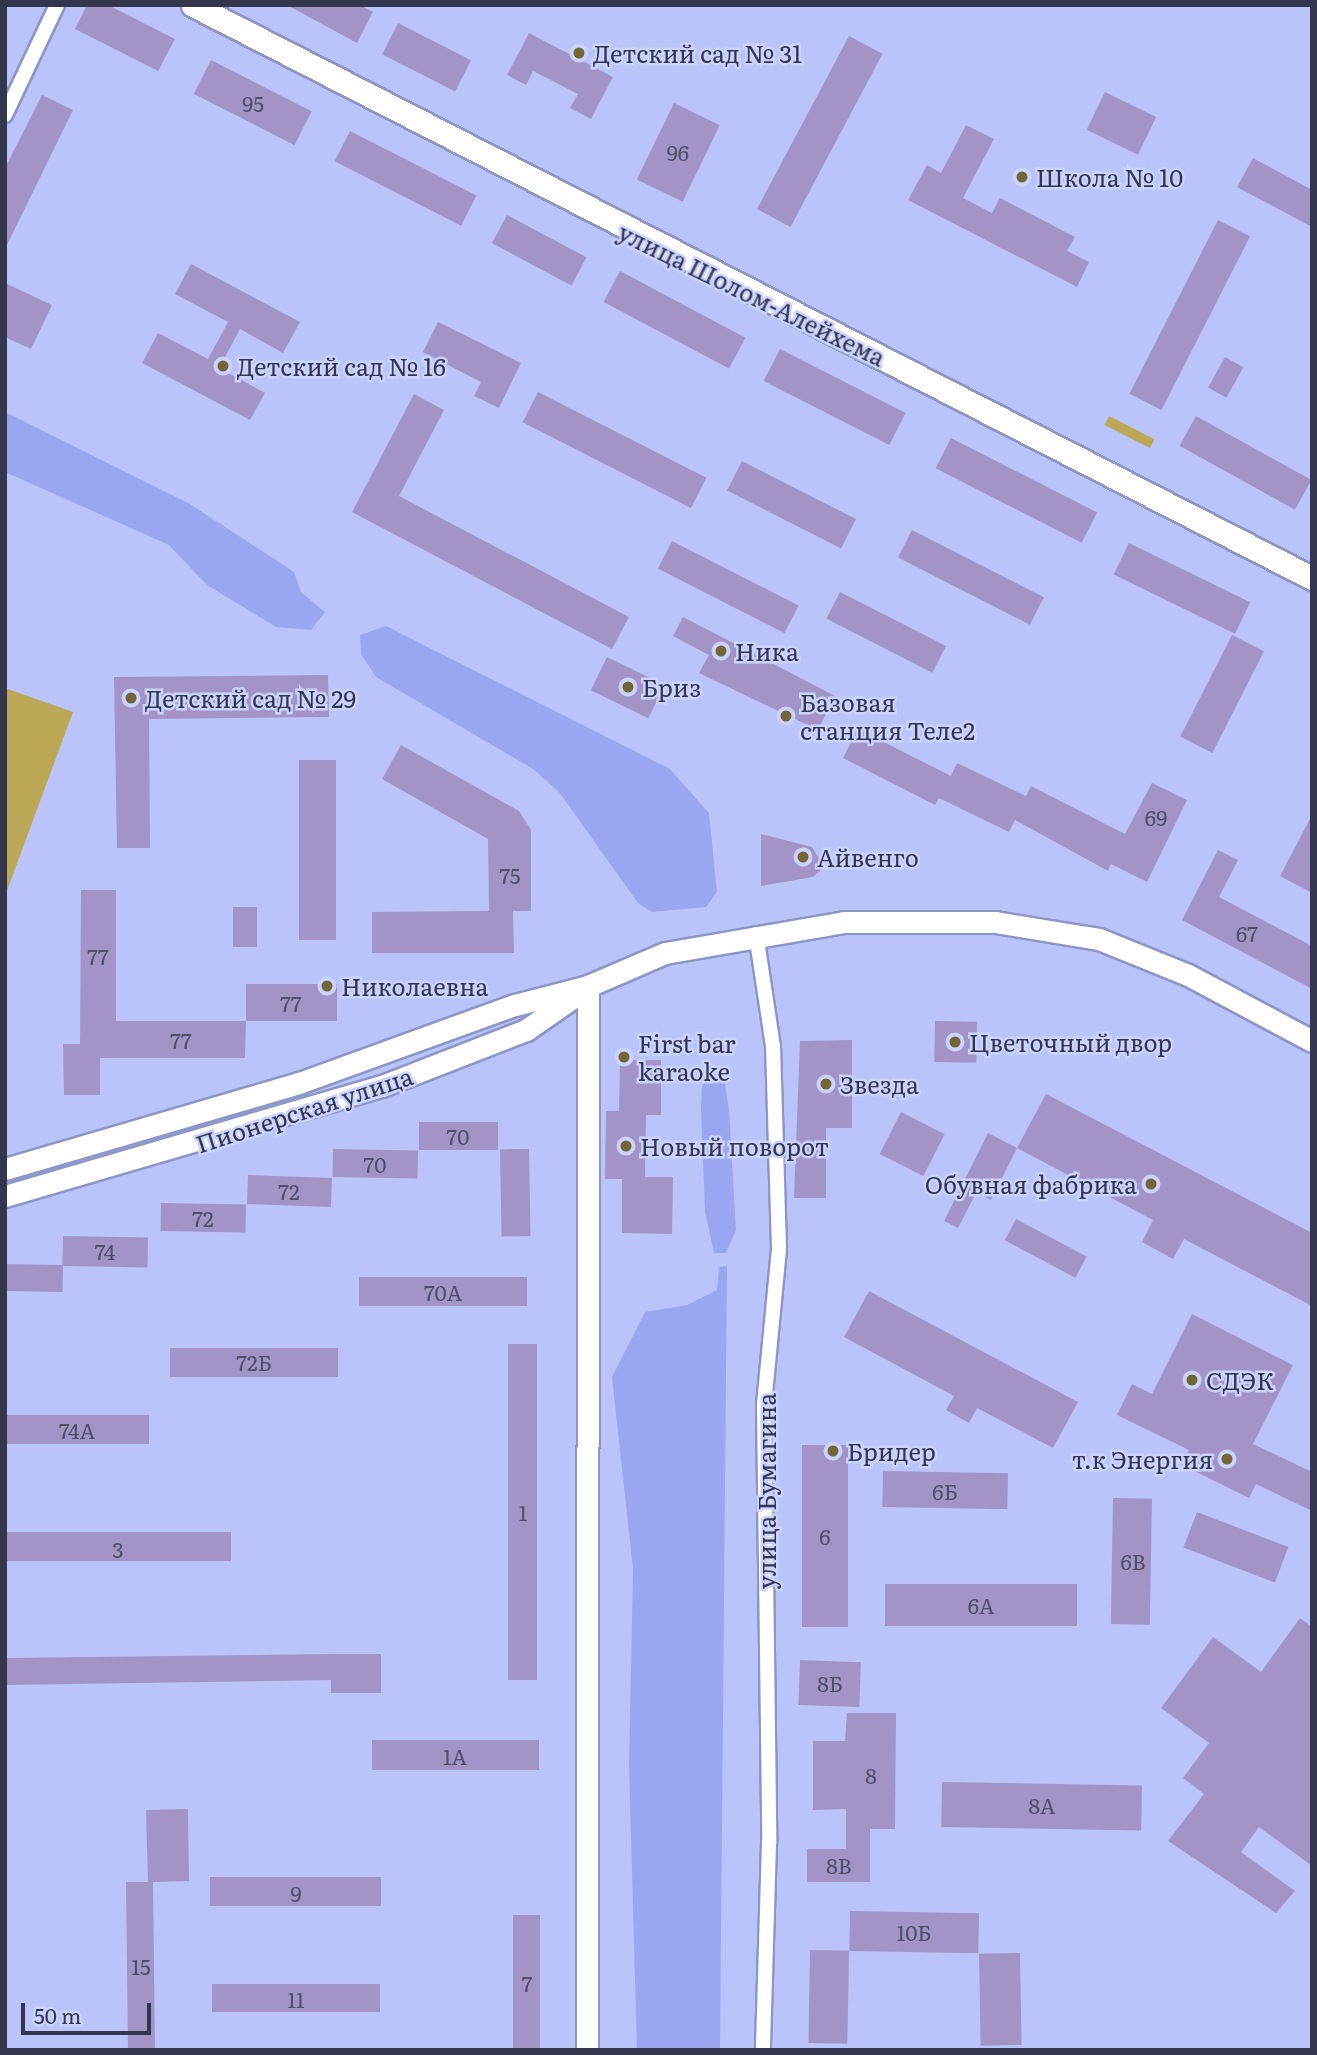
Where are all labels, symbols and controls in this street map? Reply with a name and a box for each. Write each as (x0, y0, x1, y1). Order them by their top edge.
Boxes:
place label: Детский сад № 31 (593, 39, 802, 67)
marker: Детский сад № 31 (571, 45, 587, 61)
house number: 95 (242, 90, 264, 116)
house number: 96 (667, 139, 689, 165)
place label: Школа № 10 (1036, 163, 1183, 191)
marker: Школа № 10 (1014, 169, 1030, 185)
street label: улица Шолом-Алейхема (614, 217, 890, 371)
place label: Детский сад № 16 (237, 352, 446, 380)
marker: Детский сад № 16 (215, 358, 231, 374)
place label: Ника (735, 637, 799, 665)
marker: Ника (713, 643, 729, 659)
place label: Бриз (642, 673, 701, 701)
marker: Бриз (620, 679, 636, 695)
place label: Детский сад № 29 (145, 684, 356, 712)
place label: Базовая станция Теле2 (800, 688, 975, 744)
marker: Детский сад № 29 (123, 690, 139, 706)
marker: Базовая станция Теле2 (778, 708, 794, 724)
house number: 69 (1145, 804, 1167, 830)
place label: Айвенго (817, 843, 919, 871)
marker: Айвенго (795, 849, 811, 865)
house number: 75 (500, 862, 520, 888)
house number: 67 (1236, 920, 1258, 946)
house number: 77 (87, 943, 109, 969)
place label: Николаевна (341, 972, 489, 1000)
marker: Николаевна (319, 978, 335, 994)
house number: 77 (280, 990, 302, 1016)
house number: 77 (170, 1027, 192, 1053)
place label: Цветочный двор (969, 1028, 1172, 1056)
place label: First bar karaoke (638, 1029, 736, 1085)
marker: Цветочный двор (947, 1034, 963, 1050)
marker: First bar karaoke (616, 1049, 632, 1065)
street label: Пионерская улица (192, 1060, 416, 1158)
place label: Звезда (840, 1070, 919, 1098)
marker: Звезда (818, 1076, 834, 1092)
house number: 70 (447, 1123, 469, 1149)
place label: Новый поворот (640, 1132, 829, 1160)
marker: Новый поворот (618, 1138, 634, 1154)
house number: 70 (364, 1151, 386, 1177)
place label: Обувная фабрика (925, 1170, 1137, 1198)
marker: Обувная фабрика (1143, 1176, 1159, 1192)
house number: 72 (278, 1178, 300, 1204)
house number: 72 (192, 1205, 214, 1231)
house number: 74 (95, 1238, 115, 1264)
house number: 70А (424, 1279, 462, 1305)
house number: 72Б (236, 1349, 272, 1375)
place label: СДЭК (1206, 1366, 1274, 1394)
marker: СДЭК (1184, 1372, 1200, 1388)
street label: улица Бумагина (752, 1393, 780, 1589)
house number: 74А (59, 1417, 95, 1443)
place label: Бридер (847, 1437, 936, 1465)
marker: Бридер (825, 1443, 841, 1459)
place label: т.к Энергия (1072, 1445, 1213, 1473)
marker: т.к Энергия (1219, 1451, 1235, 1467)
house number: 6Б (932, 1478, 958, 1504)
house number: 1 (519, 1499, 527, 1525)
house number: 6 (819, 1523, 831, 1549)
house number: 3 (112, 1536, 124, 1562)
house number: 6В (1120, 1548, 1146, 1574)
house number: 6А (968, 1592, 994, 1618)
house number: 8Б (817, 1670, 843, 1696)
house number: 1А (443, 1743, 467, 1769)
house number: 8 (865, 1762, 877, 1788)
house number: 8А (1028, 1792, 1056, 1818)
house number: 8В (826, 1852, 852, 1878)
house number: 9 (291, 1880, 301, 1906)
house number: 10Б (897, 1919, 931, 1945)
house number: 15 (131, 1953, 151, 1979)
house number: 7 (522, 1970, 532, 1996)
house number: 11 (287, 1986, 305, 2012)
scale bar (24, 1988, 154, 2032)
text: 50 m (34, 1999, 81, 2030)

